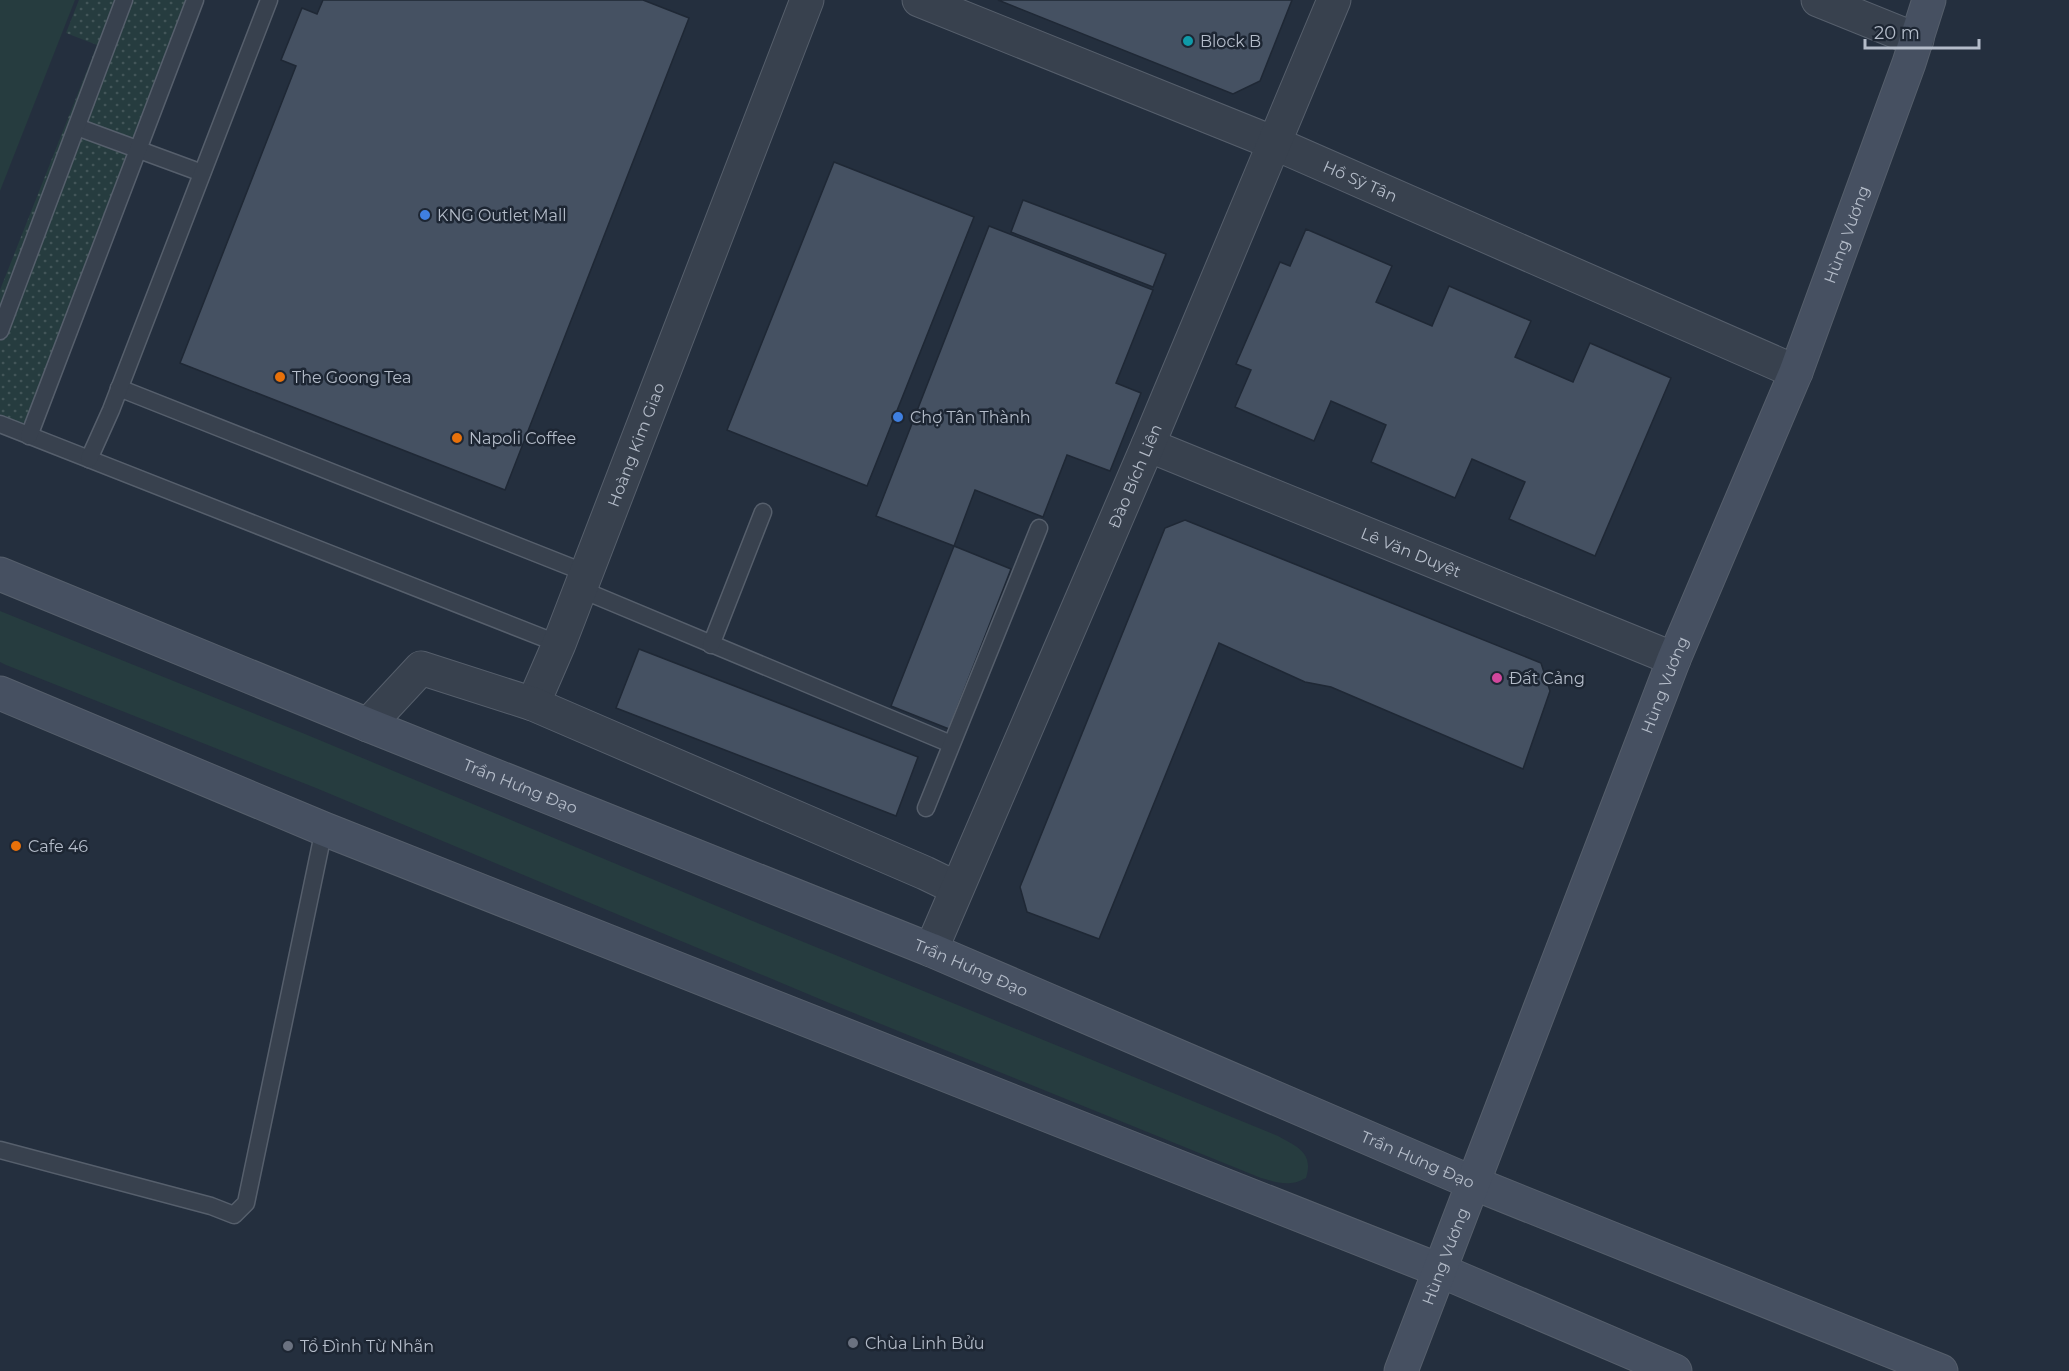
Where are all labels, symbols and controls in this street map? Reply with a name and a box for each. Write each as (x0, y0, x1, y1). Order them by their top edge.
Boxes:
scale bar (1865, 12, 1979, 50)
text: 20 m (1874, 22, 1920, 44)
place label: Block B (1200, 32, 1261, 51)
marker: Block B (1181, 34, 1195, 48)
street label: Hồ Sỹ Tân (1320, 157, 1400, 206)
street label: Hùng Vương (1820, 183, 1873, 286)
place label: KNG Outlet Mall (437, 206, 567, 225)
marker: KNG Outlet Mall (418, 208, 432, 222)
place label: The Goong Tea (292, 368, 411, 387)
marker: The Goong Tea (273, 370, 287, 384)
street label: Hoàng Kim Giao (604, 380, 669, 510)
place label: Chợ Tân Thành (910, 408, 1031, 427)
marker: Chợ Tân Thành (891, 410, 905, 424)
street label: Đào Bích Liên (1104, 421, 1166, 531)
place label: Napoli Coffee (469, 429, 576, 448)
marker: Napoli Coffee (450, 431, 464, 445)
street label: Lê Văn Duyệt (1358, 524, 1464, 582)
street label: Hùng Vương (1637, 634, 1693, 736)
place label: Đất Cảng (1509, 669, 1585, 688)
marker: Đất Cảng (1490, 671, 1504, 685)
street label: Trần Hưng Đạo (460, 755, 580, 818)
place label: Cafe 46 (28, 837, 88, 856)
marker: Cafe 46 (9, 839, 23, 853)
street label: Trần Hưng Đạo (912, 935, 1031, 1001)
street label: Trần Hưng Đạo (1358, 1127, 1477, 1193)
street label: Hùng Vương (1418, 1205, 1473, 1308)
place label: Chùa Linh Bửu (865, 1334, 985, 1353)
marker: Chùa Linh Bửu (846, 1336, 860, 1350)
place label: Tổ Đình Từ Nhãn (300, 1337, 434, 1356)
marker: Tổ Đình Từ Nhãn (281, 1339, 295, 1353)

